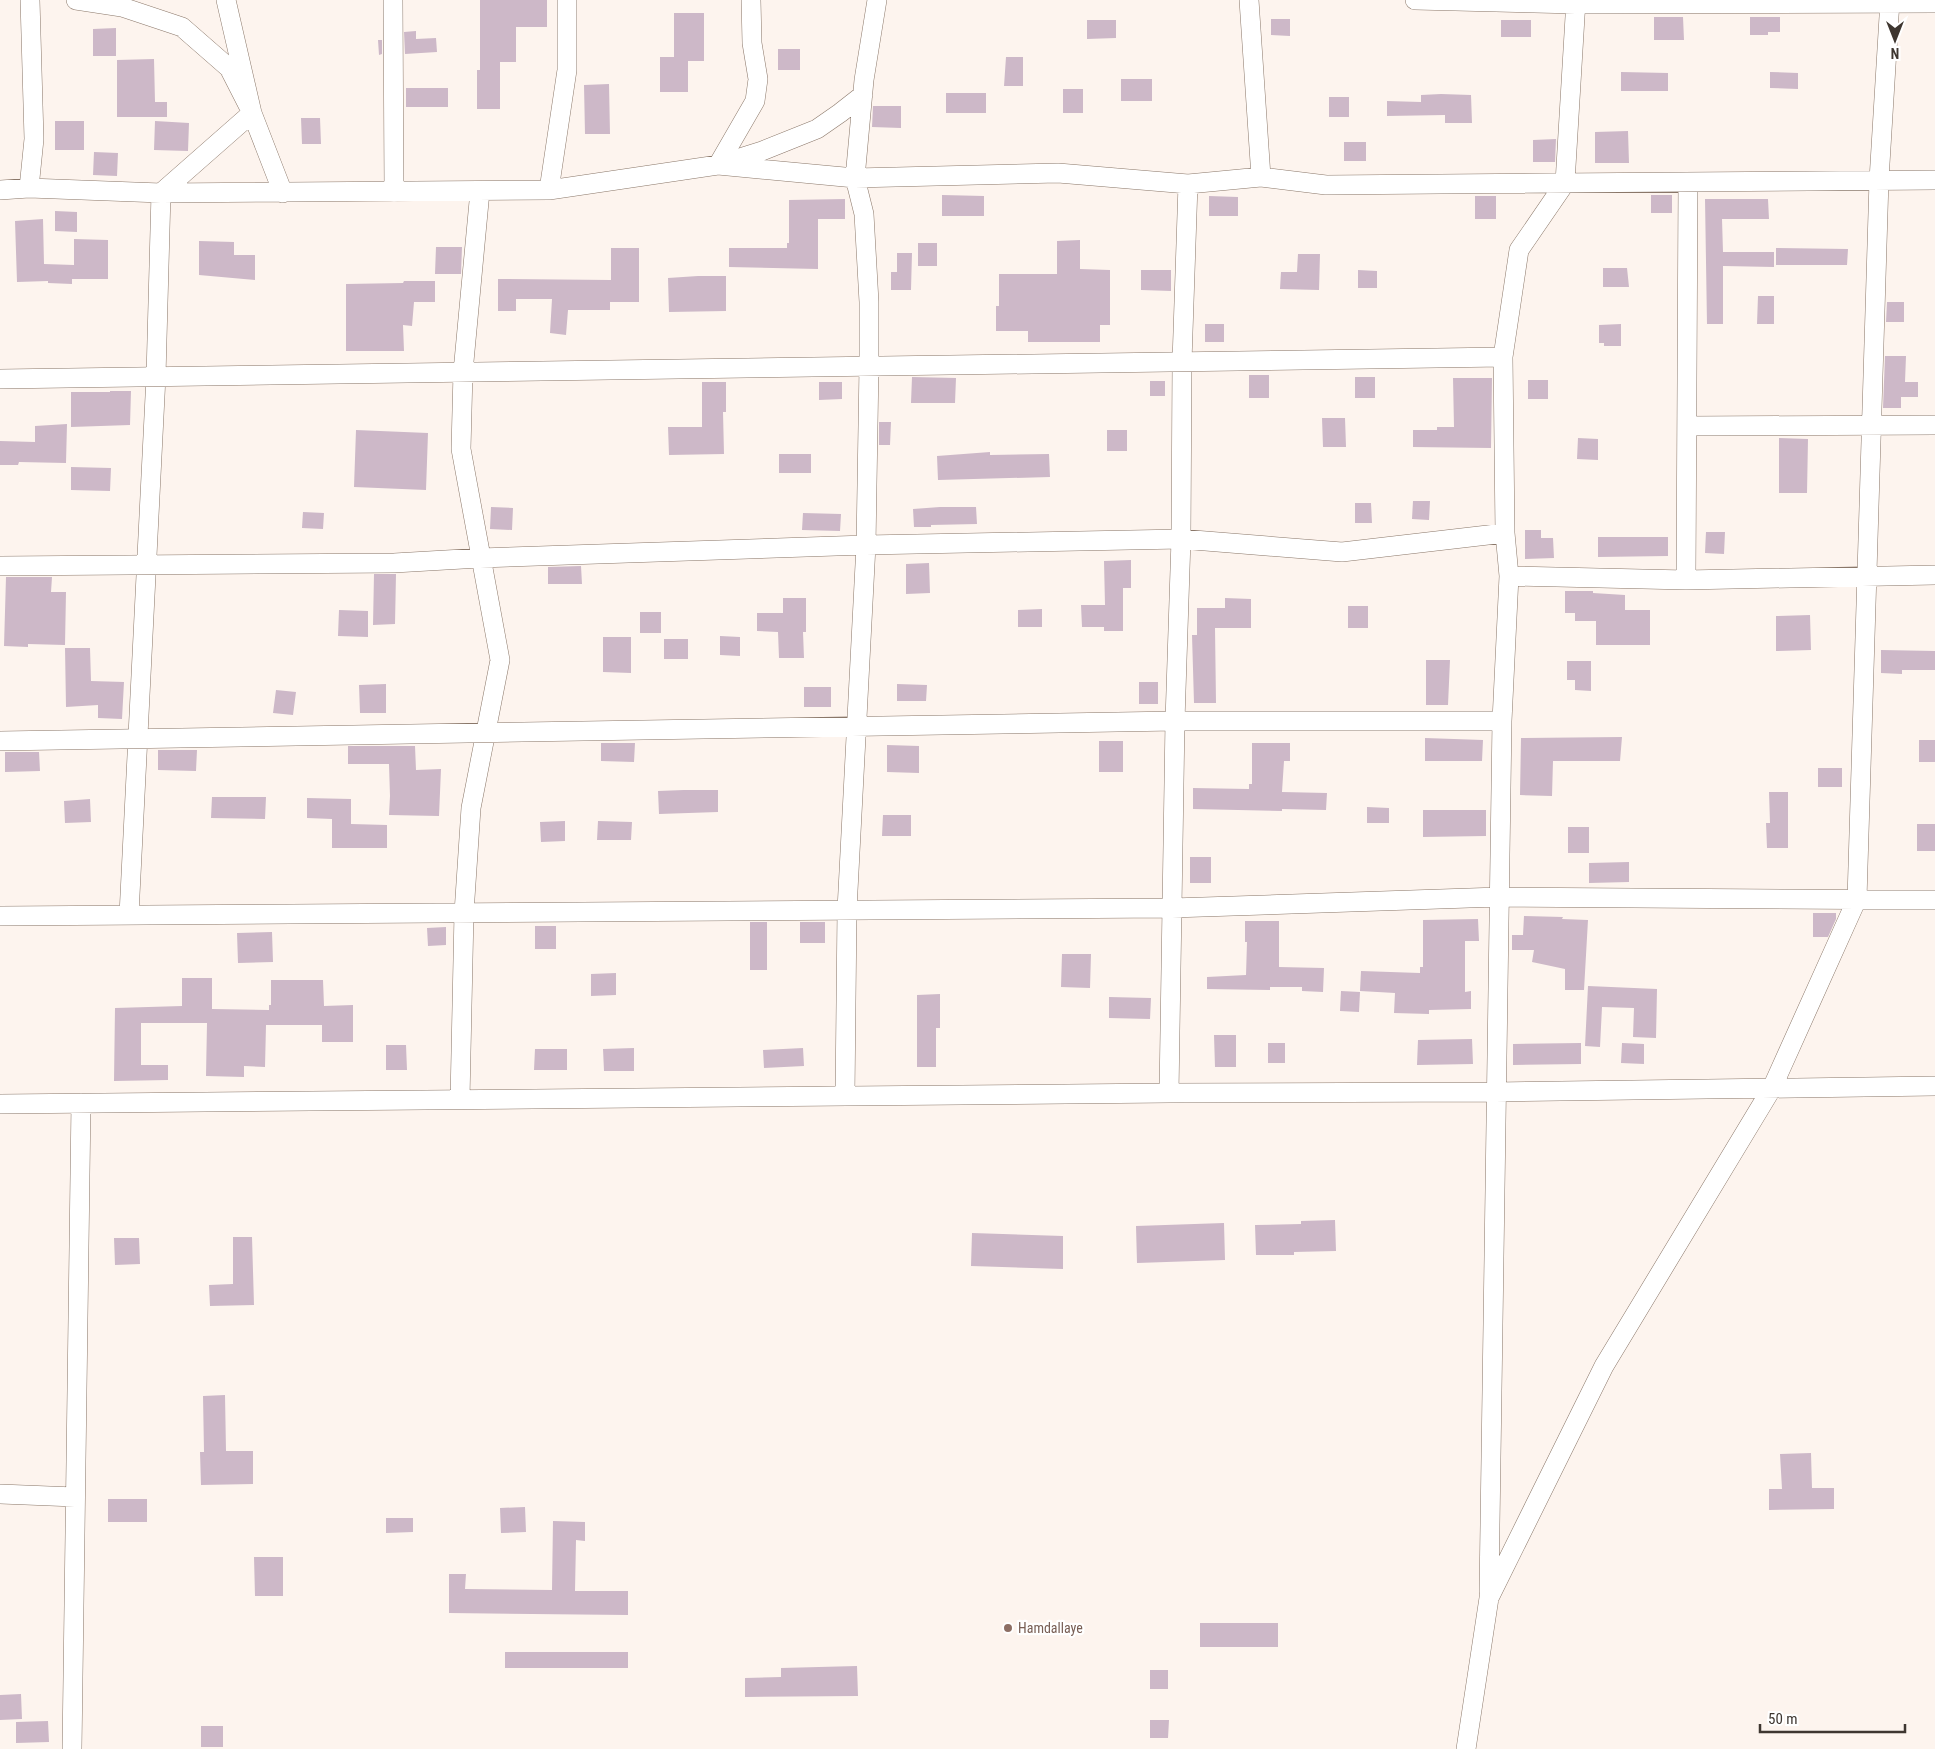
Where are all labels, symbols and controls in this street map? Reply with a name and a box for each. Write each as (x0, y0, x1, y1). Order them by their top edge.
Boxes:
north arrow (1870, 15, 1920, 65)
text: N (1891, 45, 1899, 61)
place label: Hamdallaye (1018, 1620, 1083, 1636)
marker: Hamdallaye (1002, 1622, 1014, 1634)
scale bar (1760, 1702, 1905, 1734)
text: 50 m (1768, 1710, 1798, 1728)

